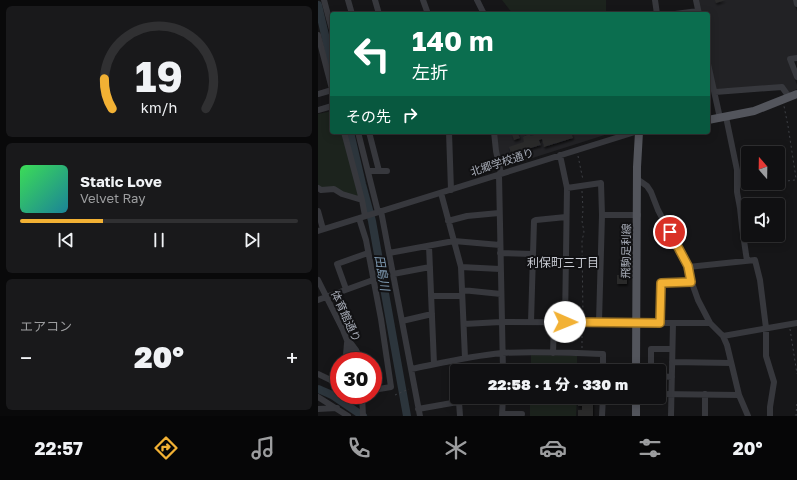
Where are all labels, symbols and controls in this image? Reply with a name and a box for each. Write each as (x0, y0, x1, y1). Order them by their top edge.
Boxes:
text: 140 m (412, 24, 494, 57)
icon: left (346, 28, 398, 80)
text: 19 (135, 51, 183, 101)
text: 左折 (412, 61, 448, 83)
text: km/h (141, 99, 177, 116)
icon: right (399, 104, 421, 126)
text: その先 (346, 107, 391, 125)
street label: 北郷学校通り (468, 145, 535, 178)
north arrow (741, 146, 785, 190)
map controls (741, 146, 785, 242)
text: Static Love (80, 172, 162, 190)
text: Velvet Ray (80, 190, 145, 206)
button: sound (741, 198, 785, 242)
pin (653, 215, 687, 249)
icon: arrive (659, 221, 681, 243)
street label: 飛駒足利線 (619, 223, 632, 279)
icon: previous (55, 229, 77, 251)
icon: pause (148, 229, 170, 251)
icon: next (241, 229, 263, 251)
water label: 田島川 (372, 254, 393, 294)
district label: 利保町三丁目 (527, 255, 599, 270)
street label: 体育館通り (329, 288, 364, 343)
position arrow (544, 301, 586, 343)
text: エアコン (20, 318, 72, 334)
text: 20° (134, 339, 184, 375)
text: − (20, 344, 32, 371)
text: + (286, 344, 298, 371)
speed limit sign: 30 (330, 352, 382, 404)
text: 22:58 · 1 分 · 330 m (488, 375, 628, 393)
icon: directions (152, 434, 180, 462)
icon: music (249, 434, 277, 462)
icon: phone (345, 434, 373, 462)
icon: climate (442, 434, 470, 462)
icon: car (539, 434, 567, 462)
icon: filters (636, 434, 664, 462)
text: 22:57 (34, 437, 83, 459)
text: 20° (733, 437, 763, 459)

